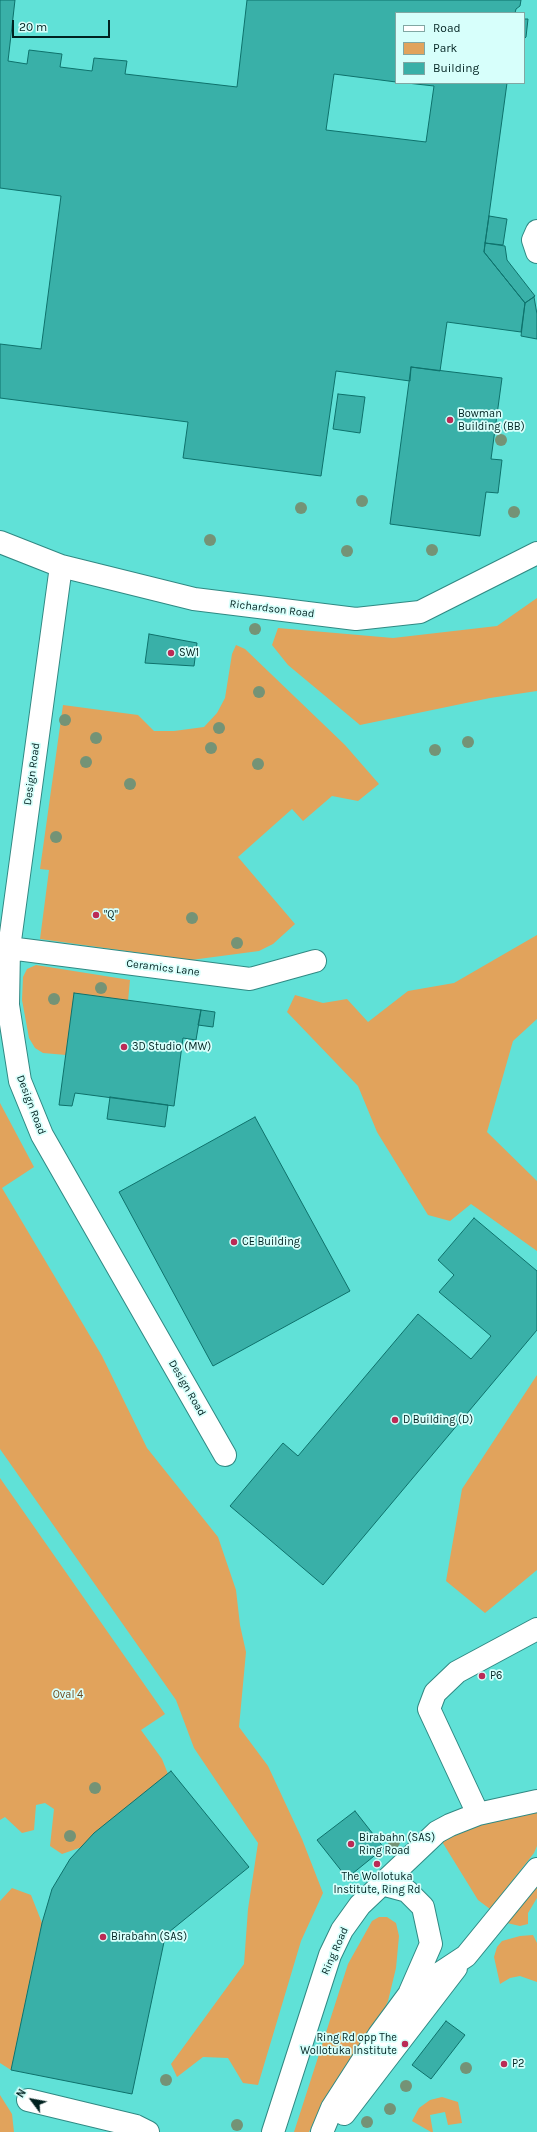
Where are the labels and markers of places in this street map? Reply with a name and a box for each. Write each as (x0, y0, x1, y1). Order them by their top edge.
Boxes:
place label: Bowman Building (BB) (458, 407, 525, 433)
marker: Bowman Building (BB) (445, 415, 455, 425)
place label: SW1 (179, 646, 199, 660)
marker: SW1 (166, 648, 176, 658)
place label: "Q" (104, 908, 118, 922)
marker: "Q" (91, 910, 101, 920)
place label: 3D Studio (MW) (132, 1040, 211, 1054)
marker: 3D Studio (MW) (119, 1042, 129, 1052)
place label: CE Building (242, 1235, 300, 1249)
marker: CE Building (229, 1237, 239, 1247)
place label: D Building (D) (403, 1413, 473, 1427)
marker: D Building (D) (390, 1415, 400, 1425)
place label: P6 (490, 1669, 502, 1683)
marker: P6 (477, 1671, 487, 1681)
place label: Birabahn (SAS) Ring Road (359, 1831, 435, 1857)
marker: Birabahn (SAS) Ring Road (346, 1839, 356, 1849)
marker: The Wollotuka Institute, Ring Rd (372, 1859, 382, 1869)
place label: The Wollotuka Institute, Ring Rd (333, 1870, 421, 1896)
place label: Birabahn (SAS) (111, 1930, 187, 1944)
marker: Birabahn (SAS) (98, 1932, 108, 1942)
place label: Ring Rd opp The Wollotuka Institute (300, 2031, 397, 2057)
marker: Ring Rd opp The Wollotuka Institute (400, 2039, 410, 2049)
place label: P2 (512, 2057, 524, 2071)
marker: P2 (499, 2059, 509, 2069)

